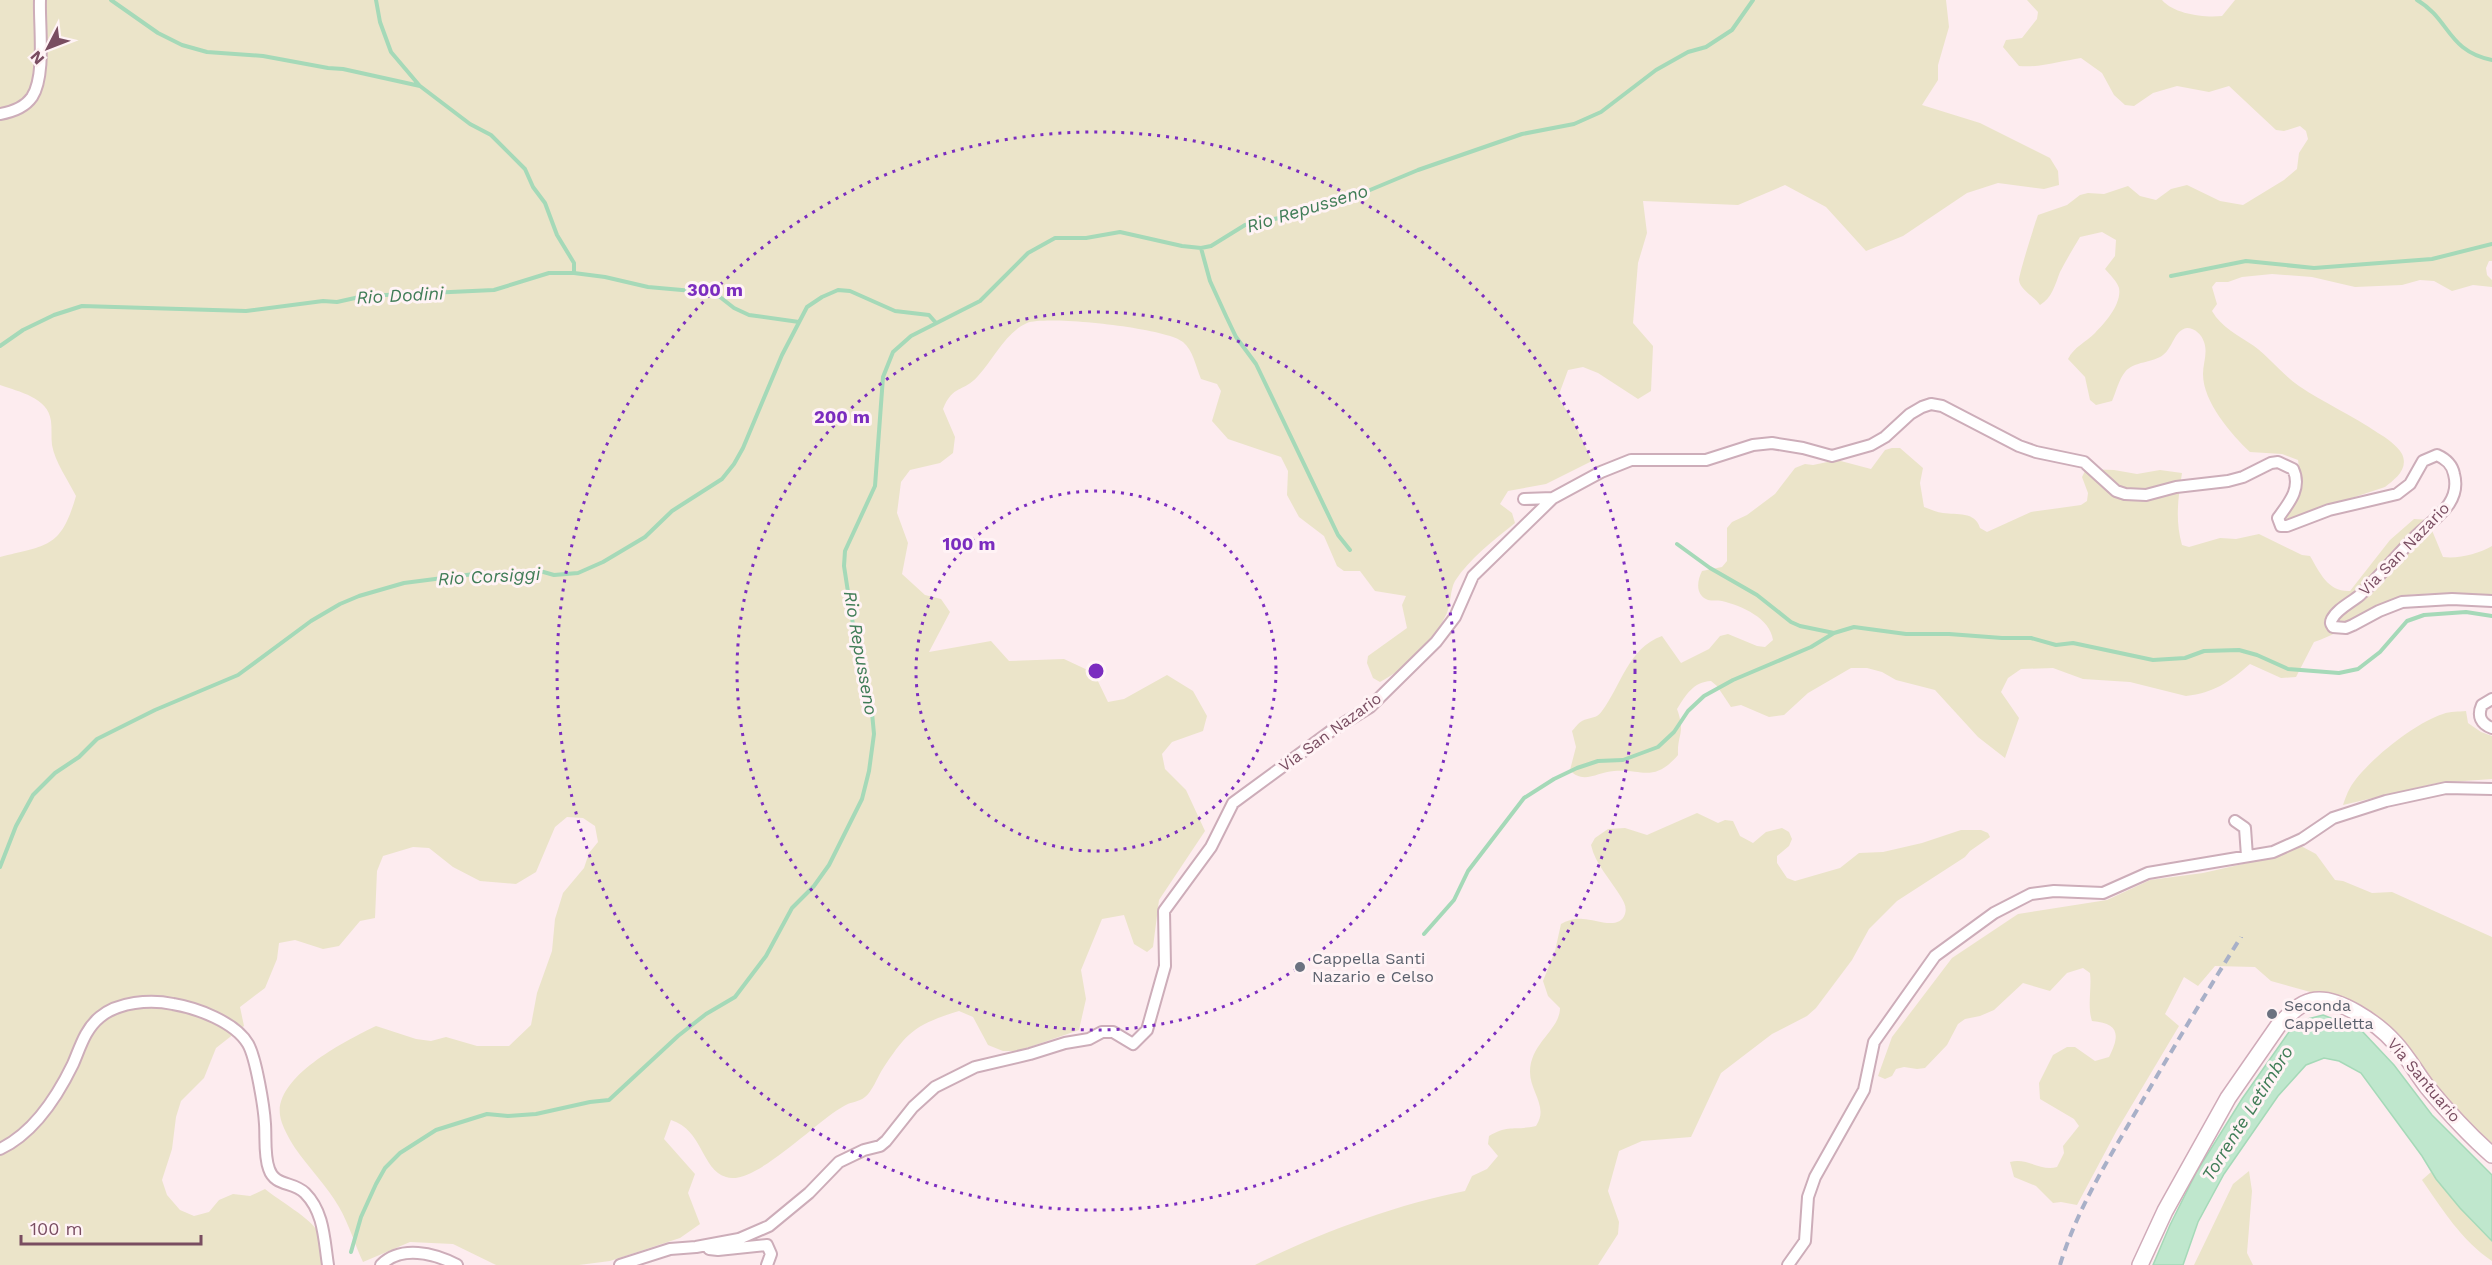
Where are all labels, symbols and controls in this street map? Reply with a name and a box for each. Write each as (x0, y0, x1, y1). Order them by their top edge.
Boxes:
north arrow (18, 18, 78, 78)
text: N (26, 47, 48, 68)
water label: Rio Repusseno (1244, 180, 1370, 236)
text: 300 m (687, 279, 743, 300)
water label: Rio Dodini (356, 282, 446, 308)
text: 200 m (814, 406, 870, 427)
street label: Via San Nazario (2355, 499, 2453, 599)
text: 100 m (942, 533, 996, 554)
water label: Rio Corsiggi (437, 563, 542, 589)
water label: Rio Repusseno (840, 589, 882, 717)
centre of rings (1086, 661, 1106, 681)
street label: Via San Nazario (1275, 688, 1385, 776)
place label: Cappella Santi Nazario e Celso (1312, 949, 1434, 986)
marker: Cappella Santi Nazario e Celso (1293, 960, 1307, 974)
place label: Seconda Cappelletta (2284, 996, 2374, 1033)
marker: Seconda Cappelletta (2265, 1007, 2279, 1021)
street label: Via Santuario (2383, 1034, 2465, 1126)
water label: Torrente Letimbro (2197, 1042, 2297, 1184)
scale bar (21, 1208, 201, 1246)
text: 100 m (30, 1218, 83, 1239)

